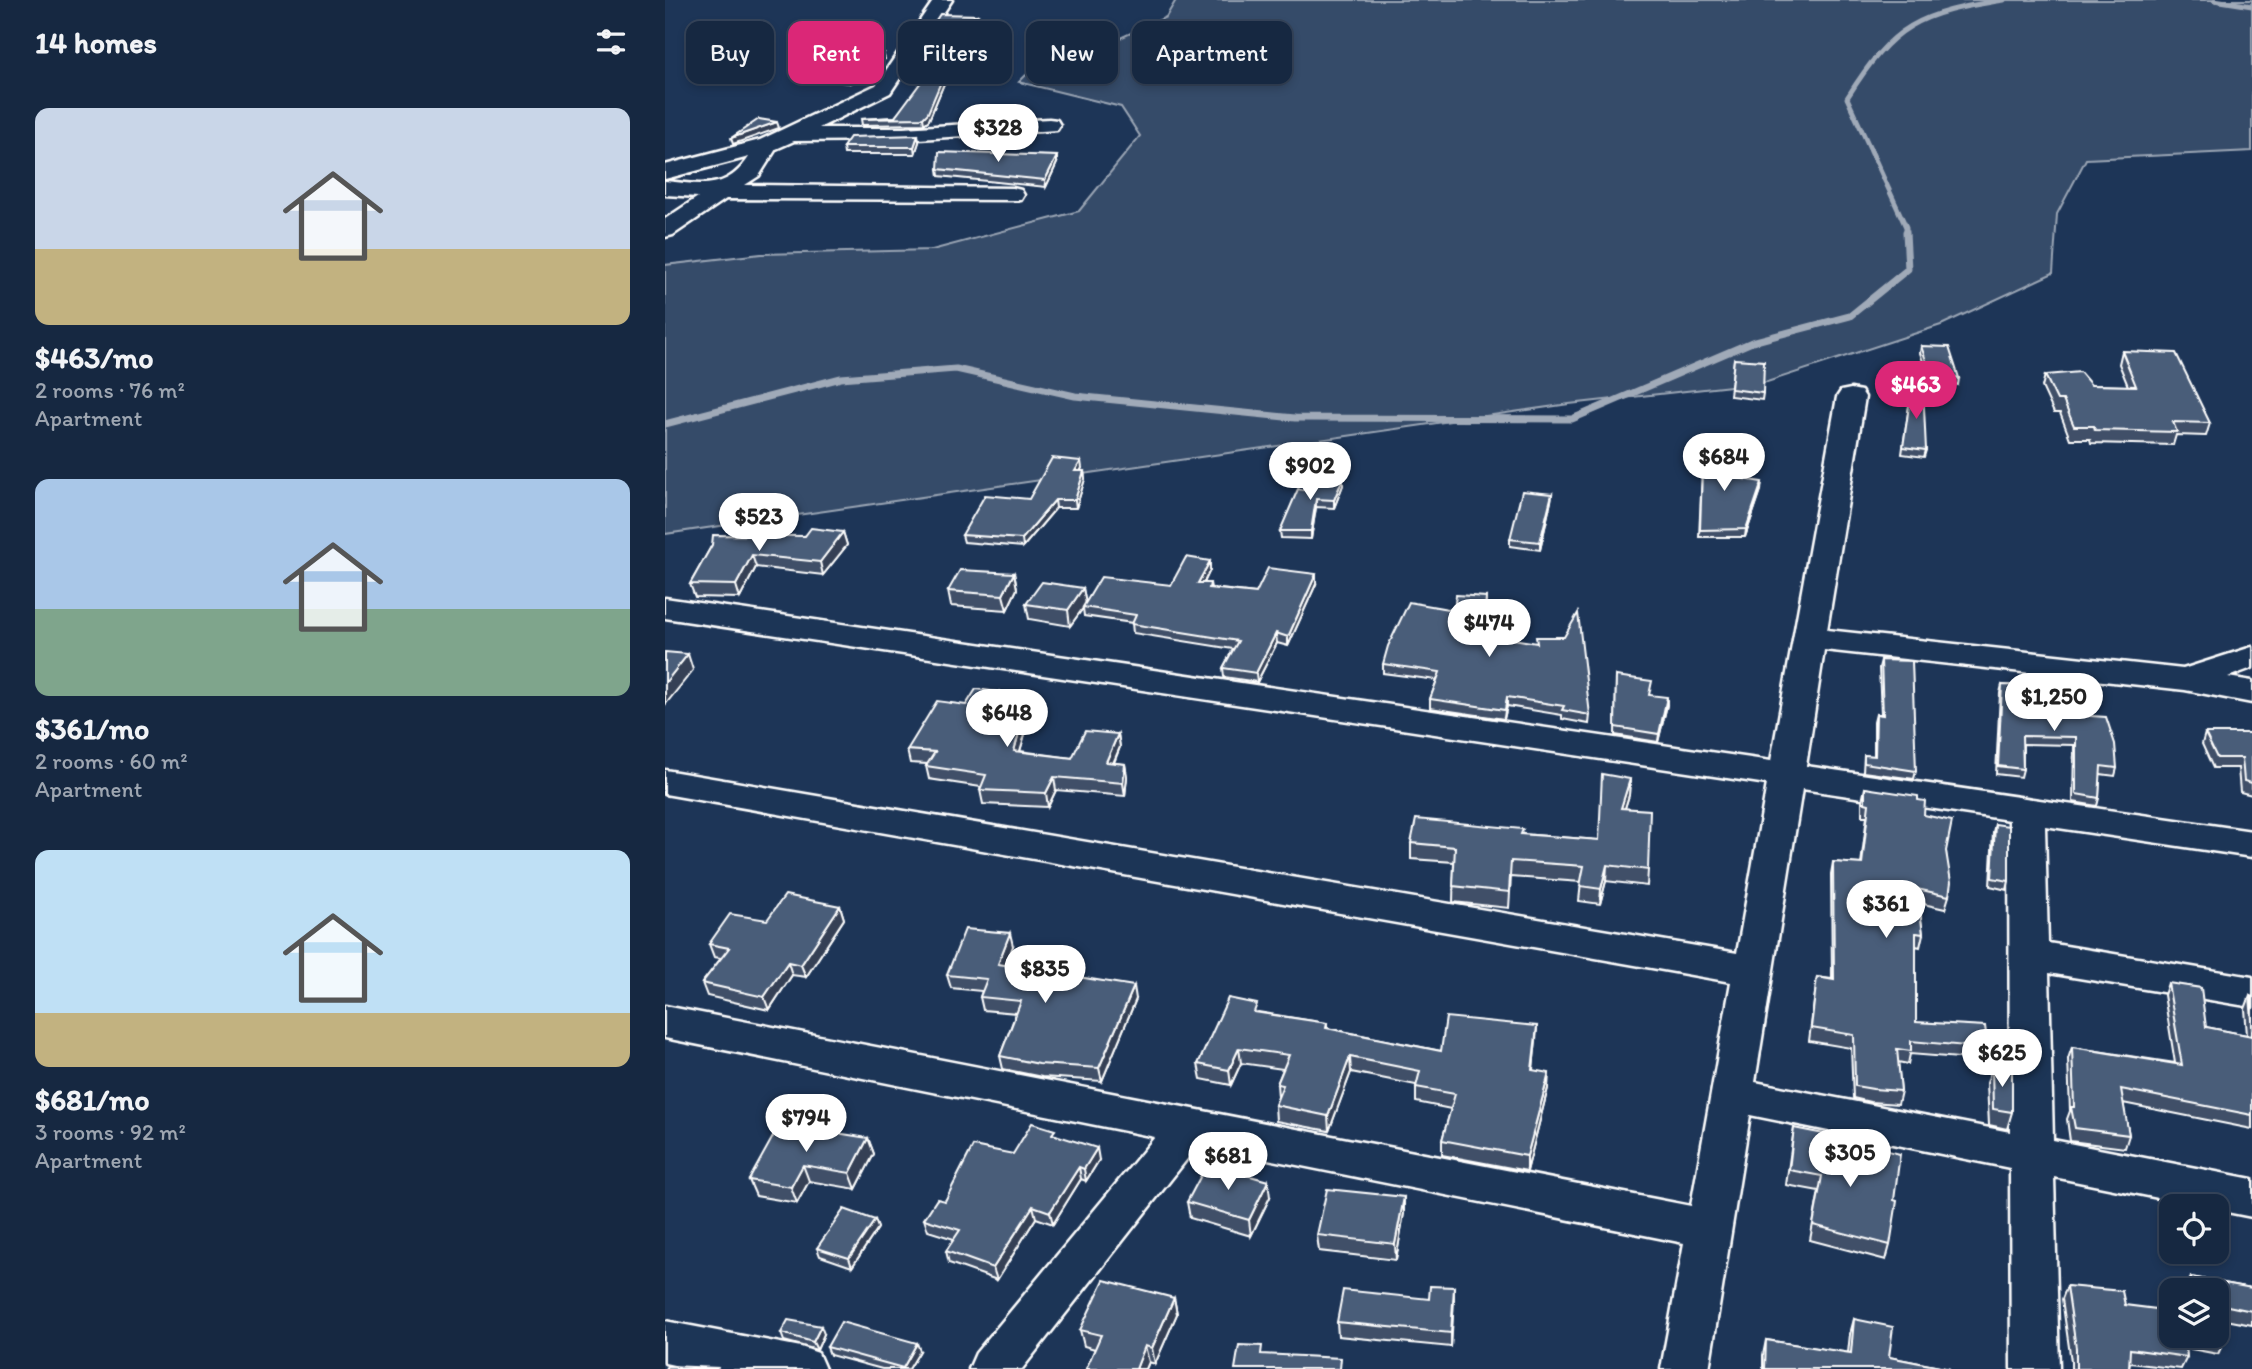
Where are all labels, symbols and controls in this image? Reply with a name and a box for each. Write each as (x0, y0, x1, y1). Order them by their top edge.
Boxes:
chip: Buy (686, 21, 774, 84)
chip: Rent (788, 21, 884, 84)
chip: Filters (898, 21, 1012, 84)
chip: New (1026, 21, 1118, 84)
chip: Apartment (1132, 21, 1292, 84)
icon: filters (592, 23, 630, 61)
text: 14 homes (35, 24, 157, 61)
pin: $328 (957, 104, 1039, 164)
text: $328 (974, 113, 1022, 141)
icon: home (270, 153, 396, 279)
text: $463/mo (35, 339, 154, 376)
pin: $463 (1875, 362, 1957, 421)
text: $463 (1891, 370, 1941, 398)
text: 2 rooms · 76 m² (35, 376, 185, 404)
text: Apartment (35, 404, 142, 432)
pin: $684 (1683, 434, 1765, 493)
pin: $902 (1269, 442, 1351, 502)
text: $684 (1699, 442, 1749, 470)
text: $902 (1285, 451, 1335, 479)
pin: $523 (718, 494, 800, 553)
text: $523 (735, 502, 783, 530)
icon: home (270, 524, 396, 650)
pin: $474 (1448, 600, 1530, 659)
text: $474 (1464, 608, 1514, 636)
pin: $1,250 (1997, 674, 2111, 733)
text: $1,250 (2021, 682, 2087, 710)
pin: $648 (966, 690, 1048, 749)
text: $648 (982, 698, 1032, 726)
text: $361/mo (35, 710, 149, 747)
text: 2 rooms · 60 m² (35, 747, 188, 775)
text: Apartment (35, 775, 142, 803)
pin: $361 (1845, 880, 1927, 940)
text: $361 (1862, 889, 1910, 917)
icon: home (270, 895, 396, 1021)
pin: $835 (1004, 946, 1086, 1005)
text: $835 (1021, 954, 1069, 982)
pin: $625 (1961, 1030, 2043, 1089)
text: $625 (1978, 1038, 2026, 1066)
text: $681/mo (35, 1081, 150, 1118)
pin: $794 (765, 1094, 847, 1154)
text: $794 (782, 1103, 830, 1131)
text: 3 rooms · 92 m² (35, 1118, 186, 1146)
pin: $305 (1809, 1130, 1891, 1189)
pin: $681 (1187, 1132, 1269, 1192)
text: $305 (1825, 1138, 1875, 1166)
text: $681 (1204, 1141, 1252, 1169)
text: Apartment (35, 1146, 142, 1174)
map controls (2159, 1194, 2229, 1348)
button: locate (2159, 1194, 2229, 1264)
button: layers (2159, 1278, 2229, 1348)

